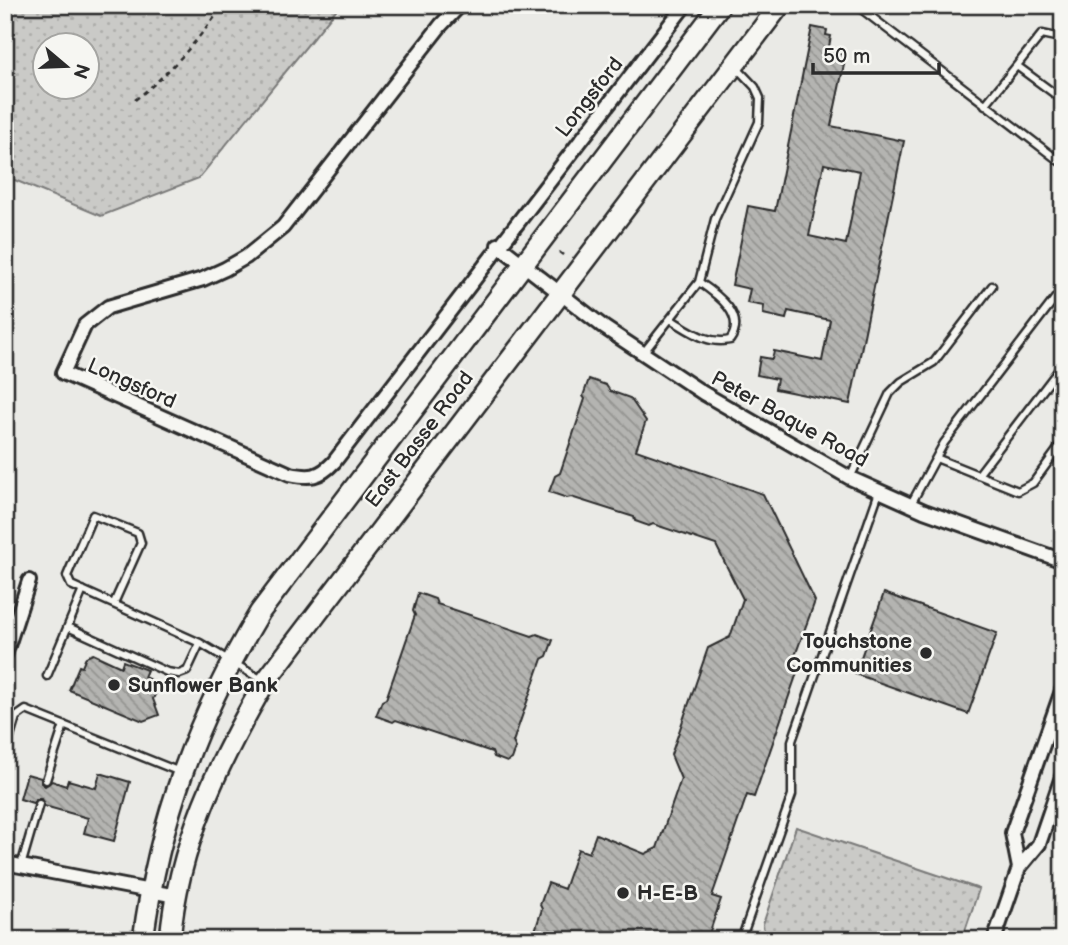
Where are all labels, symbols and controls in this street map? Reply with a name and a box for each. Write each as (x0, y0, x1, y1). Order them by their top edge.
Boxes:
north arrow (32, 32, 102, 102)
scale bar (813, 32, 939, 76)
text: 50 m (823, 44, 870, 69)
street label: Longsford (550, 52, 628, 142)
text: N (67, 61, 94, 82)
street label: Longsford (84, 353, 180, 414)
street label: East Basse Road (360, 366, 479, 512)
street label: Peter Baque Road (707, 366, 873, 473)
place label: Touchstone Communities (786, 629, 912, 678)
marker: Touchstone Communities (918, 645, 934, 661)
place label: Sunflower Bank (128, 673, 278, 698)
marker: Sunflower Bank (106, 677, 122, 693)
place label: H-E-B (637, 881, 698, 906)
marker: H-E-B (615, 885, 631, 901)

